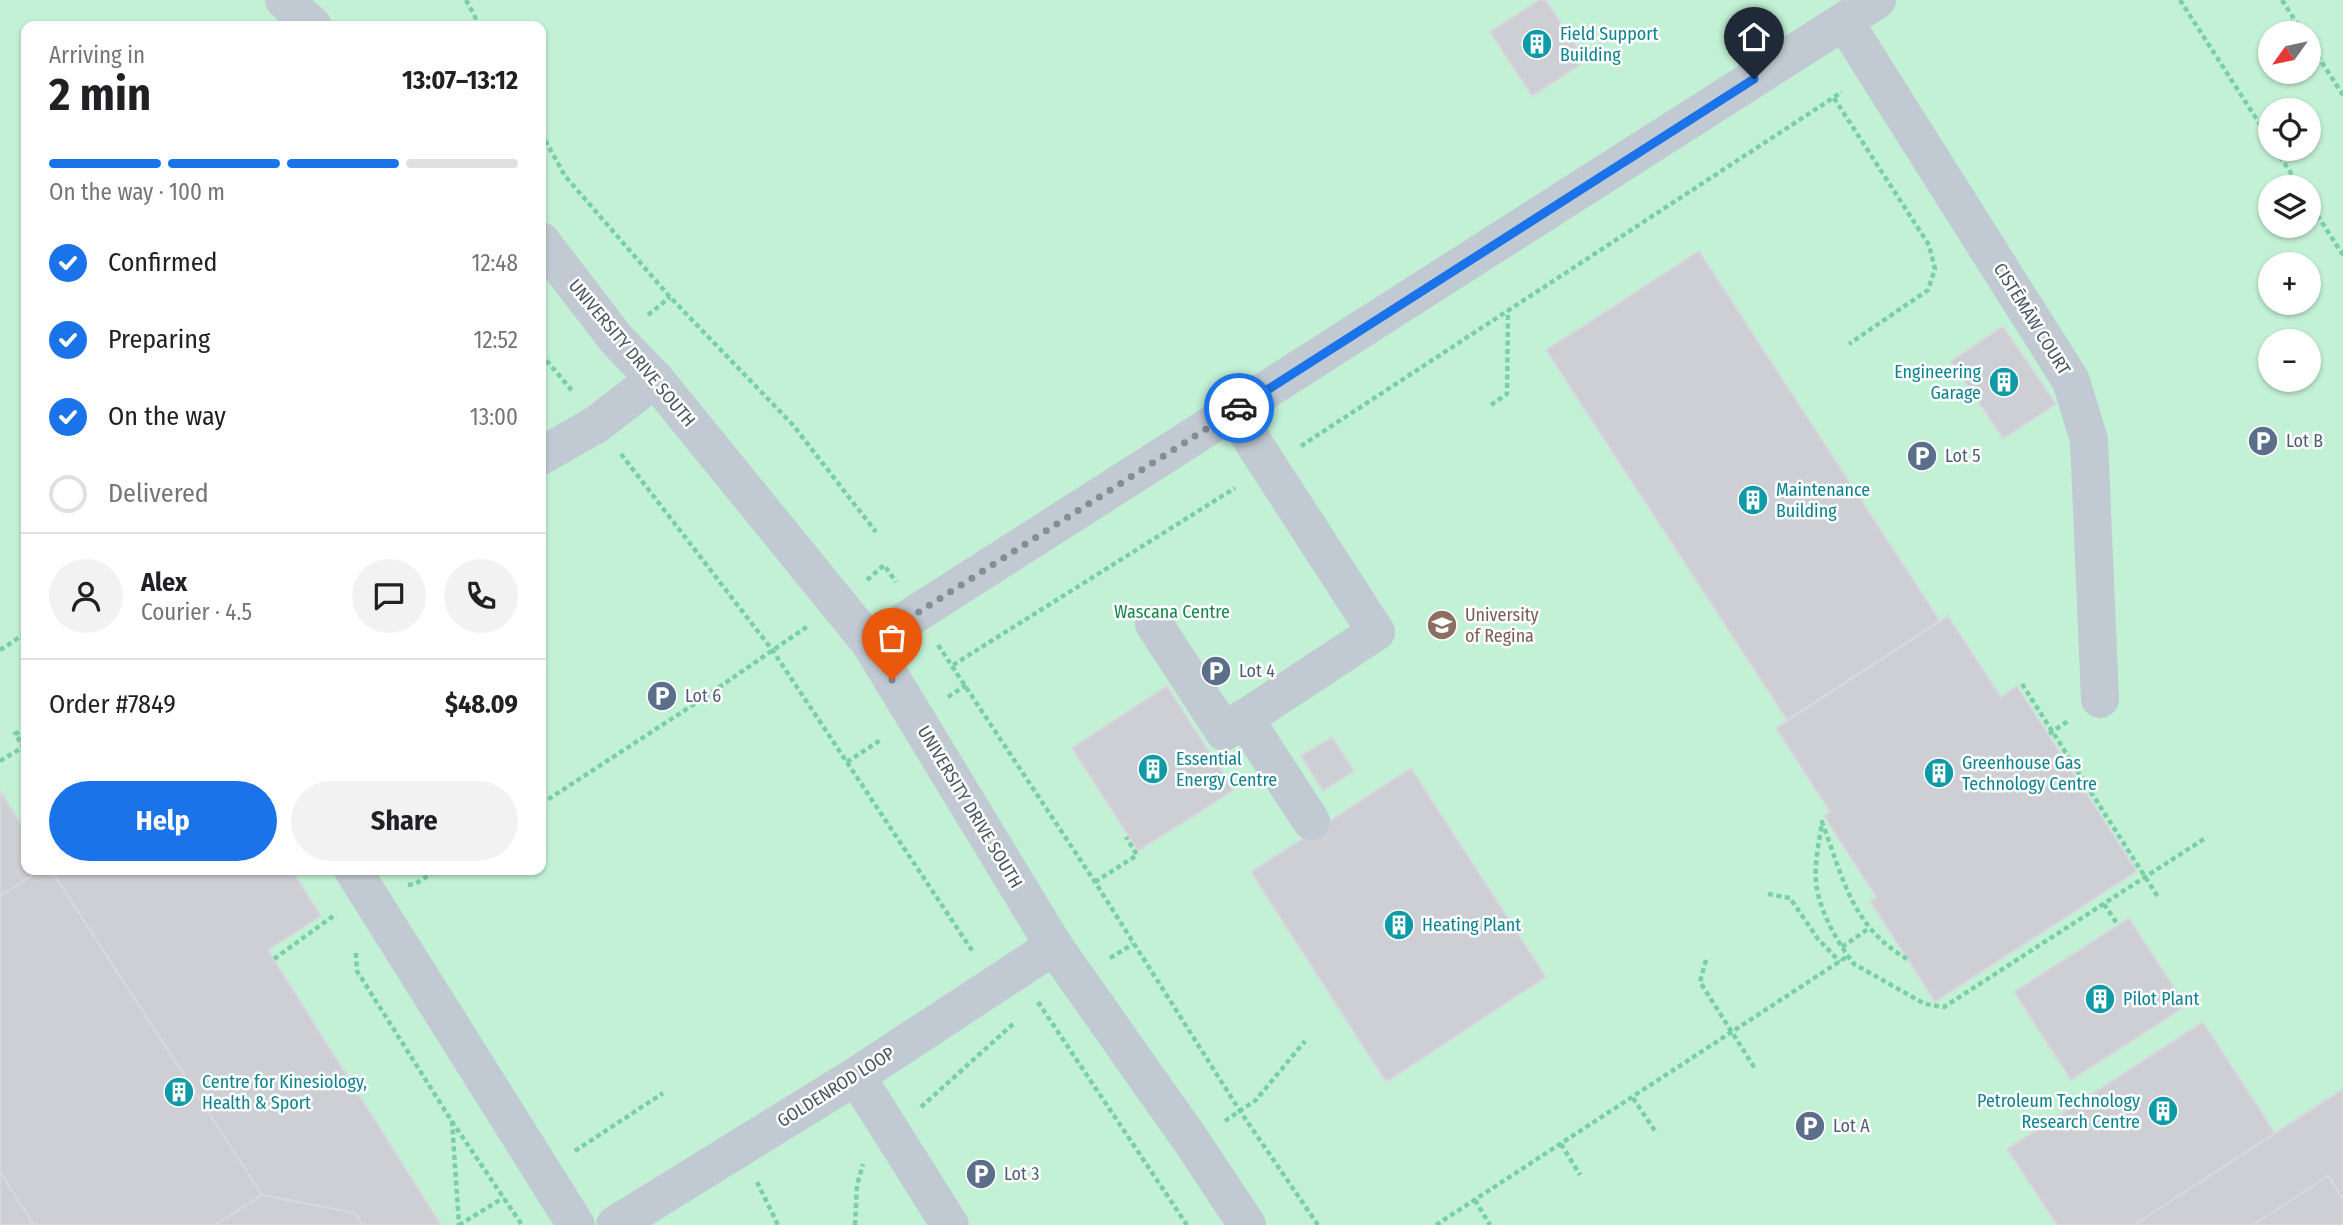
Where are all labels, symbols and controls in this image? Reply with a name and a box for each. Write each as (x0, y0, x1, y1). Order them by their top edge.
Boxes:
pin (1724, 7, 1784, 79)
icon: home (1735, 18, 1773, 56)
north arrow (2258, 21, 2320, 84)
map controls (2258, 21, 2321, 392)
place label: Field Support Building (1560, 23, 1659, 66)
building icon: Field Support Building (1520, 27, 1554, 61)
text: Arriving in (49, 41, 145, 69)
text: 13:07–13:12 (402, 65, 518, 96)
text: 2 min (49, 67, 151, 122)
button: locate (2258, 98, 2321, 161)
button: layers (2258, 175, 2321, 238)
text: On the way · 100 m (49, 178, 225, 206)
icon: check (49, 244, 87, 282)
text: Confirmed (108, 247, 218, 278)
text: 12:48 (471, 249, 518, 277)
button: + (2258, 252, 2321, 315)
street label: CISTĒMĀW COURT (1989, 259, 2075, 379)
street label: UNIVERSITY DRIVE SOUTH (564, 275, 700, 431)
icon: check (49, 321, 87, 359)
text: Preparing (108, 324, 210, 355)
text: 12:52 (473, 326, 518, 354)
button: − (2258, 329, 2321, 392)
place label: Engineering Garage (1894, 361, 1982, 404)
building icon: Engineering Garage (1987, 365, 2021, 399)
courier (1204, 373, 1274, 443)
icon: car (1220, 389, 1258, 427)
icon: check (49, 398, 87, 436)
text: On the way (108, 401, 226, 432)
text: 13:00 (470, 403, 518, 431)
parking icon: Lot B (2246, 424, 2280, 458)
place label: Lot B (2286, 430, 2323, 452)
parking icon: Lot 5 (1905, 439, 1939, 473)
place label: Lot 5 (1945, 445, 1980, 467)
text: Delivered (108, 478, 209, 509)
place label: Maintenance Building (1776, 479, 1870, 522)
building icon: Maintenance Building (1736, 483, 1770, 517)
button: person (49, 559, 123, 633)
button: chat (352, 559, 426, 633)
button: phone (444, 559, 518, 633)
text: Alex (141, 567, 187, 598)
text: Courier · 4.5 (141, 598, 252, 626)
park label: Wascana Centre (1114, 601, 1230, 623)
place label: University of Regina (1465, 604, 1539, 647)
pin (862, 608, 922, 680)
school or university icon: University of Regina (1425, 608, 1459, 642)
icon: bag (873, 619, 911, 657)
parking icon: Lot 4 (1199, 654, 1233, 688)
place label: Lot 4 (1239, 660, 1275, 682)
parking icon: Lot 6 (645, 679, 679, 713)
place label: Lot 6 (685, 685, 721, 707)
text: Order #7849 (49, 689, 176, 720)
text: $48.09 (445, 689, 518, 720)
street label: UNIVERSITY DRIVE SOUTH (913, 722, 1027, 892)
place label: Essential Energy Centre (1176, 748, 1277, 791)
building icon: Essential Energy Centre (1136, 752, 1170, 786)
place label: Greenhouse Gas Technology Centre (1962, 752, 2097, 795)
building icon: Greenhouse Gas Technology Centre (1922, 756, 1956, 790)
button: Help (49, 781, 277, 861)
button: Share (291, 781, 518, 861)
building icon: Heating Plant (1382, 908, 1416, 942)
place label: Heating Plant (1422, 914, 1521, 936)
building icon: Pilot Plant (2083, 982, 2117, 1016)
place label: Pilot Plant (2123, 988, 2199, 1010)
street label: GOLDENROD LOOP (773, 1042, 899, 1132)
place label: Centre for Kinesiology, Health & Sport (202, 1071, 367, 1114)
building icon: Centre for Kinesiology, Health & Sport (162, 1075, 196, 1109)
place label: Petroleum Technology Research Centre (1977, 1090, 2140, 1133)
building icon: Petroleum Technology Research Centre (2146, 1094, 2180, 1128)
parking icon: Lot A (1793, 1109, 1827, 1143)
place label: Lot A (1833, 1115, 1870, 1137)
parking icon: Lot 3 (964, 1157, 998, 1191)
place label: Lot 3 (1004, 1163, 1039, 1185)

